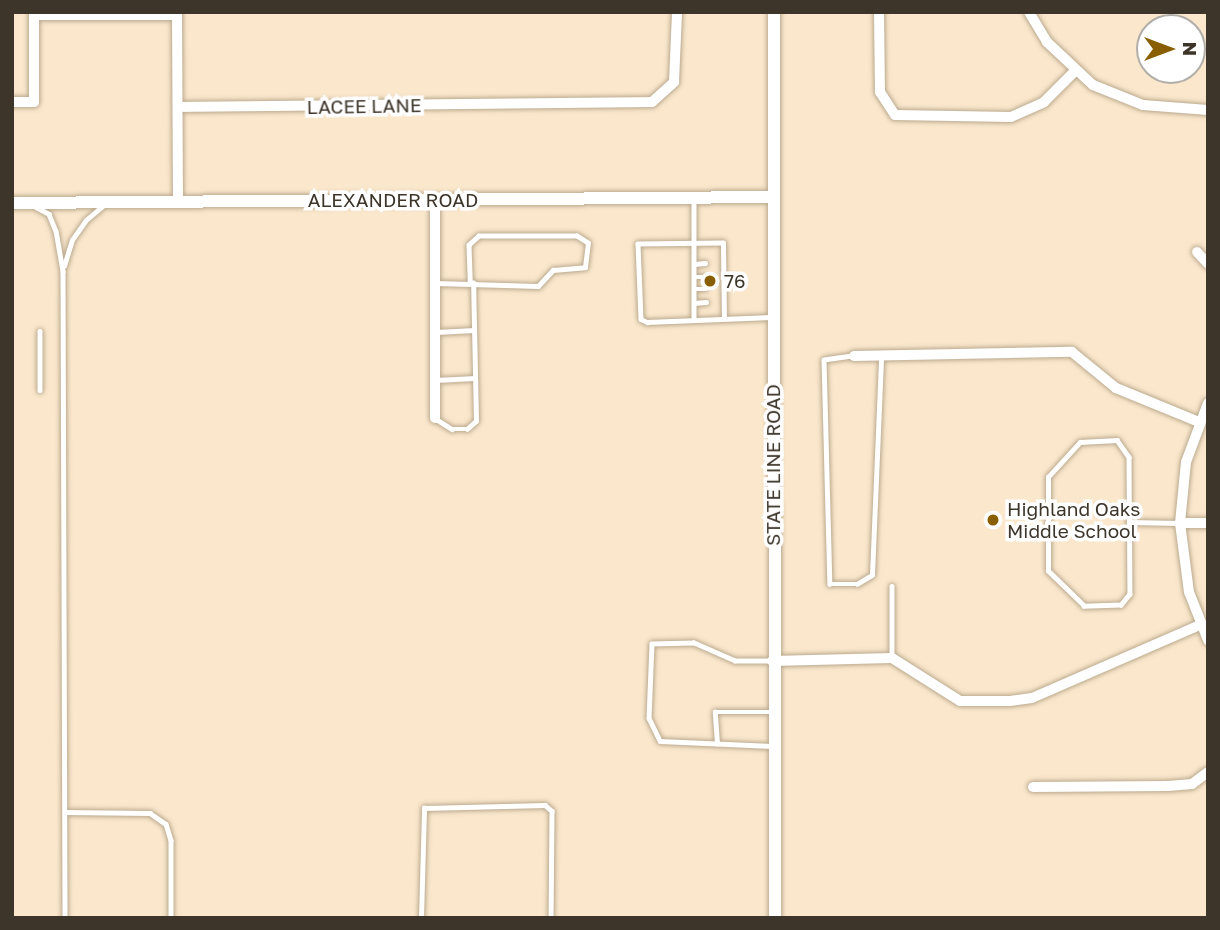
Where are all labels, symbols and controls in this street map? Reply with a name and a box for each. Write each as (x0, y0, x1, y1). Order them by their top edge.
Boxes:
north arrow (1136, 14, 1206, 84)
text: N (1179, 42, 1202, 56)
street label: LACEE LANE (306, 94, 422, 118)
street label: ALEXANDER ROAD (308, 189, 478, 211)
place label: 76 (724, 270, 746, 292)
marker: 76 (702, 273, 718, 289)
street label: STATE LINE ROAD (762, 384, 784, 546)
place label: Highland Oaks Middle School (1007, 498, 1140, 542)
marker: Highland Oaks Middle School (985, 512, 1001, 528)

